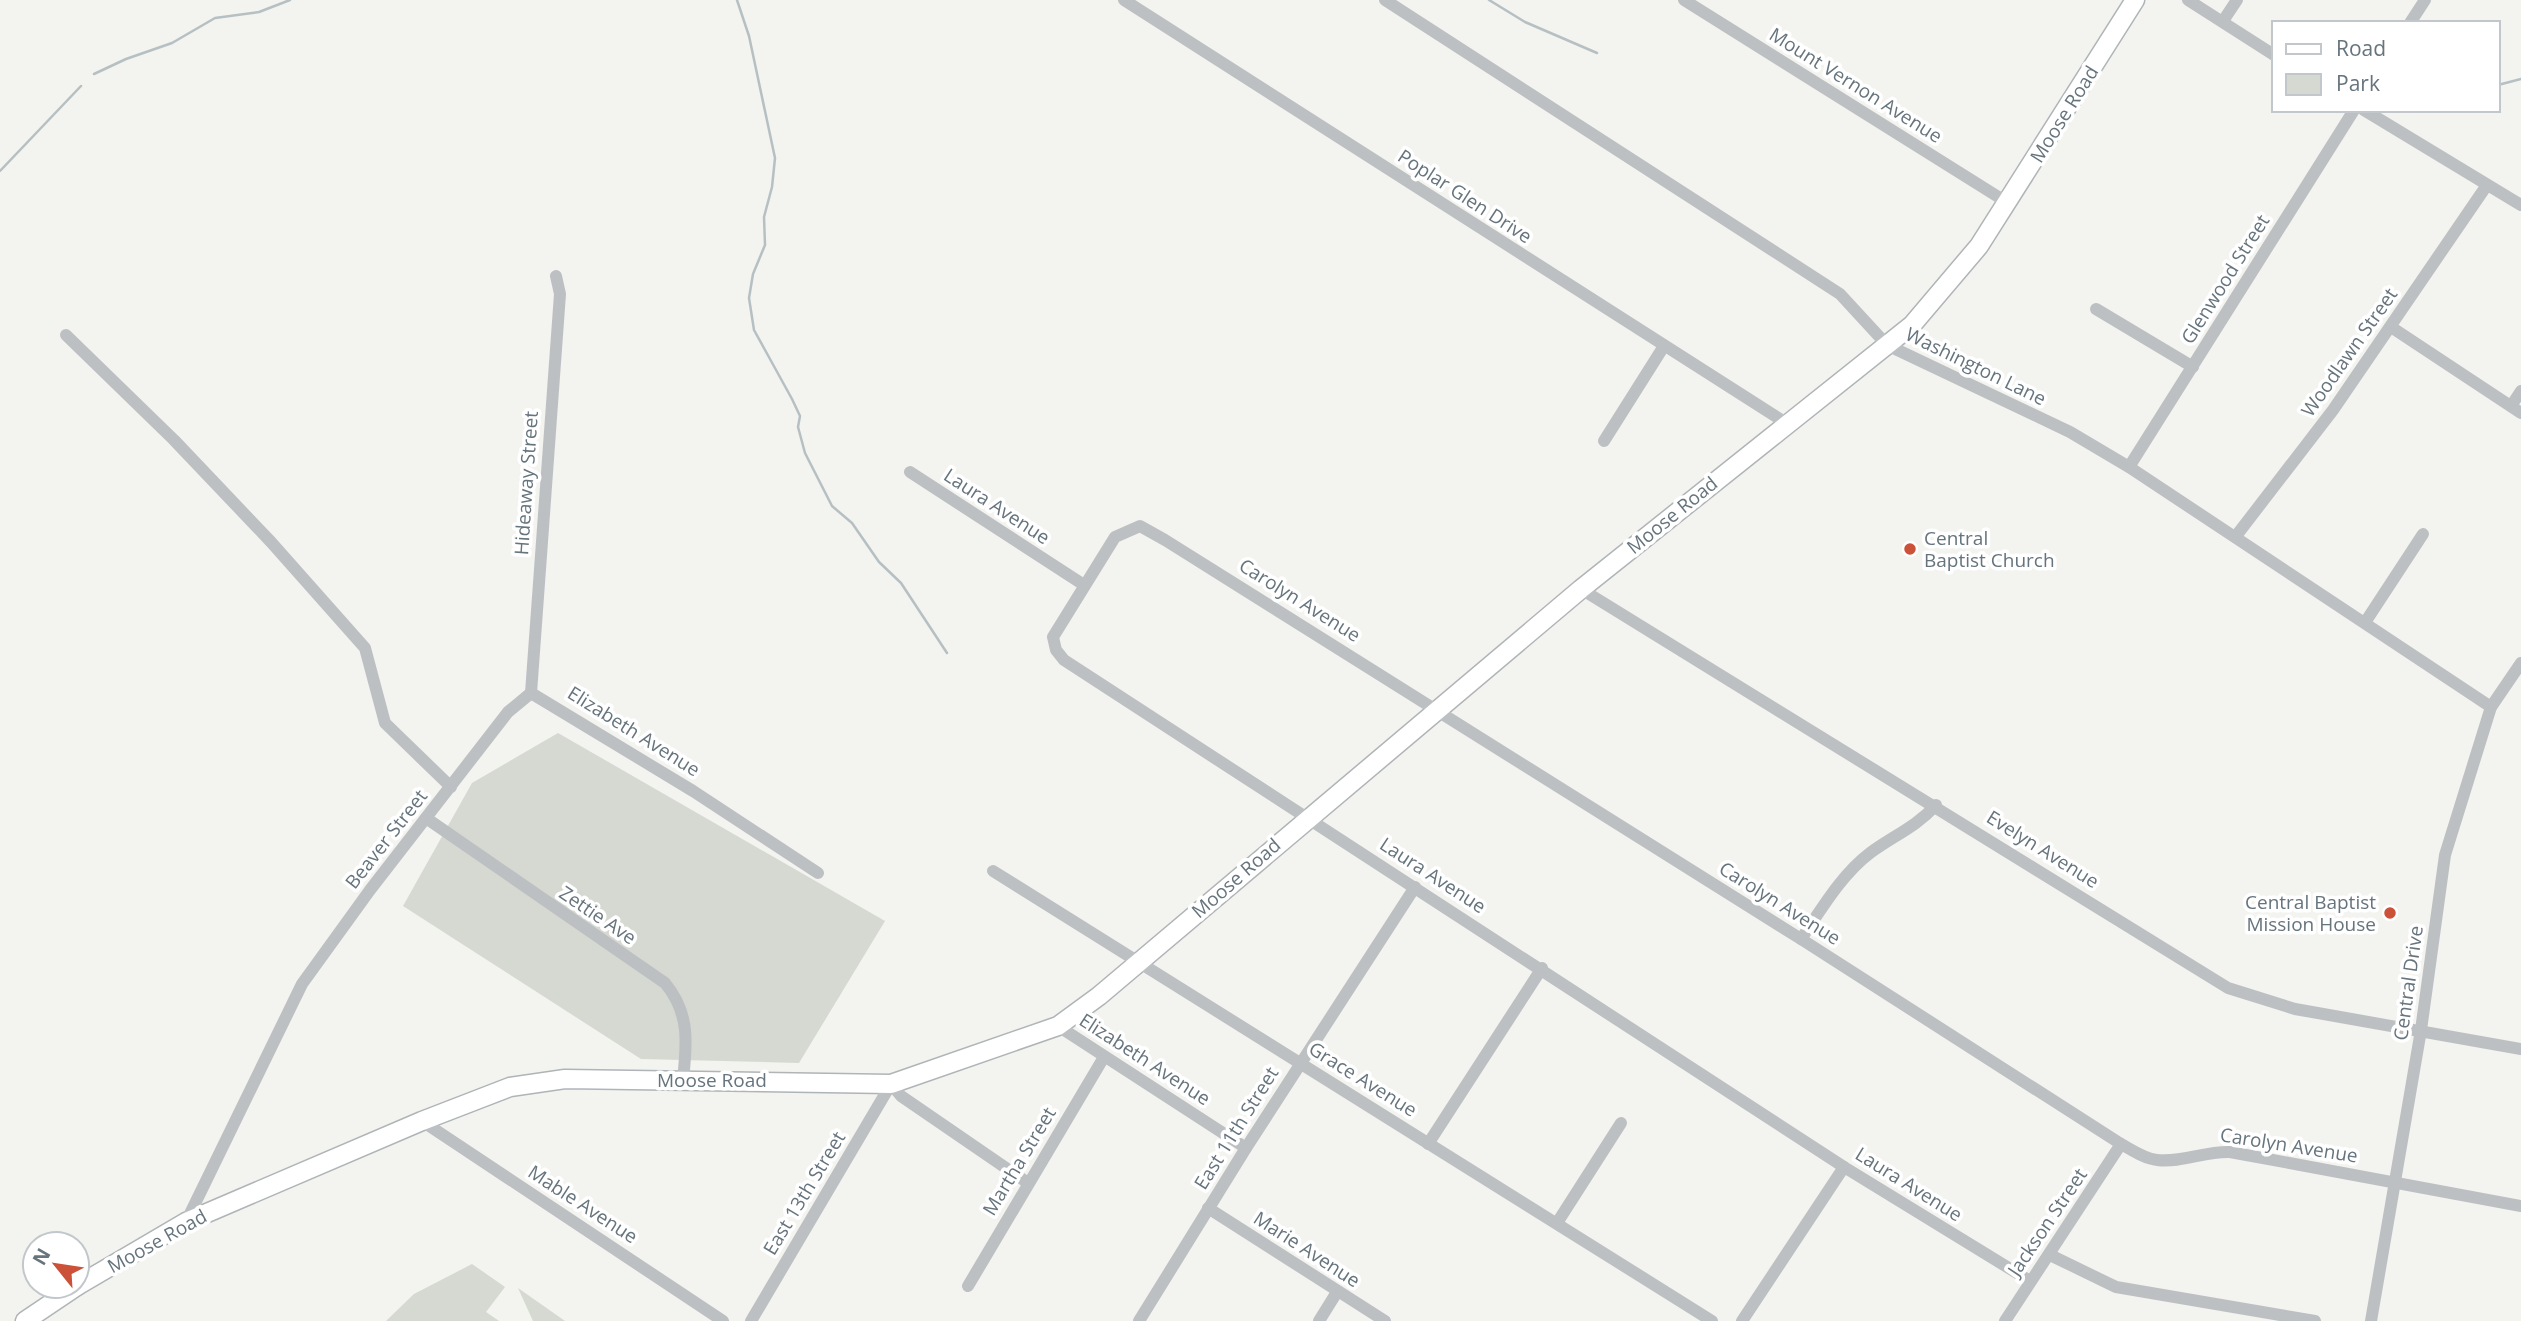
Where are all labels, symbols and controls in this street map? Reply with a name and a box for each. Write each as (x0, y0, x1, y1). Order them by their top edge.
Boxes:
street label: Mount Vernon Avenue (1765, 21, 1947, 149)
legend (2272, 21, 2500, 112)
text: Road (2336, 34, 2386, 62)
street label: Moose Road (2024, 60, 2104, 168)
text: Park (2336, 69, 2380, 97)
street label: Poplar Glen Drive (1393, 143, 1537, 249)
street label: Glenwood Street (2175, 209, 2275, 349)
street label: Woodlawn Street (2295, 282, 2403, 422)
street label: Washington Lane (1901, 321, 2051, 411)
street label: Hideaway Street (508, 410, 544, 556)
street label: Laura Avenue (939, 462, 1055, 550)
street label: Moose Road (1621, 470, 1723, 560)
place label: Central Baptist Church (1924, 525, 2055, 573)
marker: Central Baptist Church (1902, 541, 1918, 557)
street label: Carolyn Avenue (1234, 552, 1366, 648)
street label: Elizabeth Avenue (563, 680, 705, 782)
street label: Beaver Street (339, 784, 433, 894)
street label: Evelyn Avenue (1982, 804, 2104, 894)
street label: Laura Avenue (1375, 831, 1491, 919)
street label: Moose Road (1186, 832, 1286, 924)
street label: Carolyn Avenue (1714, 855, 1846, 951)
street label: Zettie Ave (554, 880, 642, 950)
place label: Central Baptist Mission House (2245, 889, 2376, 937)
marker: Central Baptist Mission House (2382, 905, 2398, 921)
street label: Central Drive (2387, 924, 2429, 1042)
street label: Elizabeth Avenue (1074, 1007, 1216, 1111)
street label: Grace Avenue (1304, 1035, 1422, 1123)
street label: East 11th Street (1188, 1062, 1284, 1194)
street label: Moose Road (657, 1067, 767, 1093)
street label: Martha Street (976, 1102, 1062, 1220)
street label: Carolyn Avenue (2218, 1121, 2360, 1169)
street label: East 13th Street (757, 1126, 851, 1260)
street label: Laura Avenue (1851, 1141, 1967, 1227)
street label: Mable Avenue (523, 1159, 643, 1249)
street label: Jackson Street (2000, 1163, 2093, 1283)
street label: Moose Road (103, 1203, 211, 1279)
street label: Marie Avenue (1249, 1205, 1365, 1293)
north arrow (21, 1230, 91, 1300)
text: N (26, 1243, 56, 1270)

